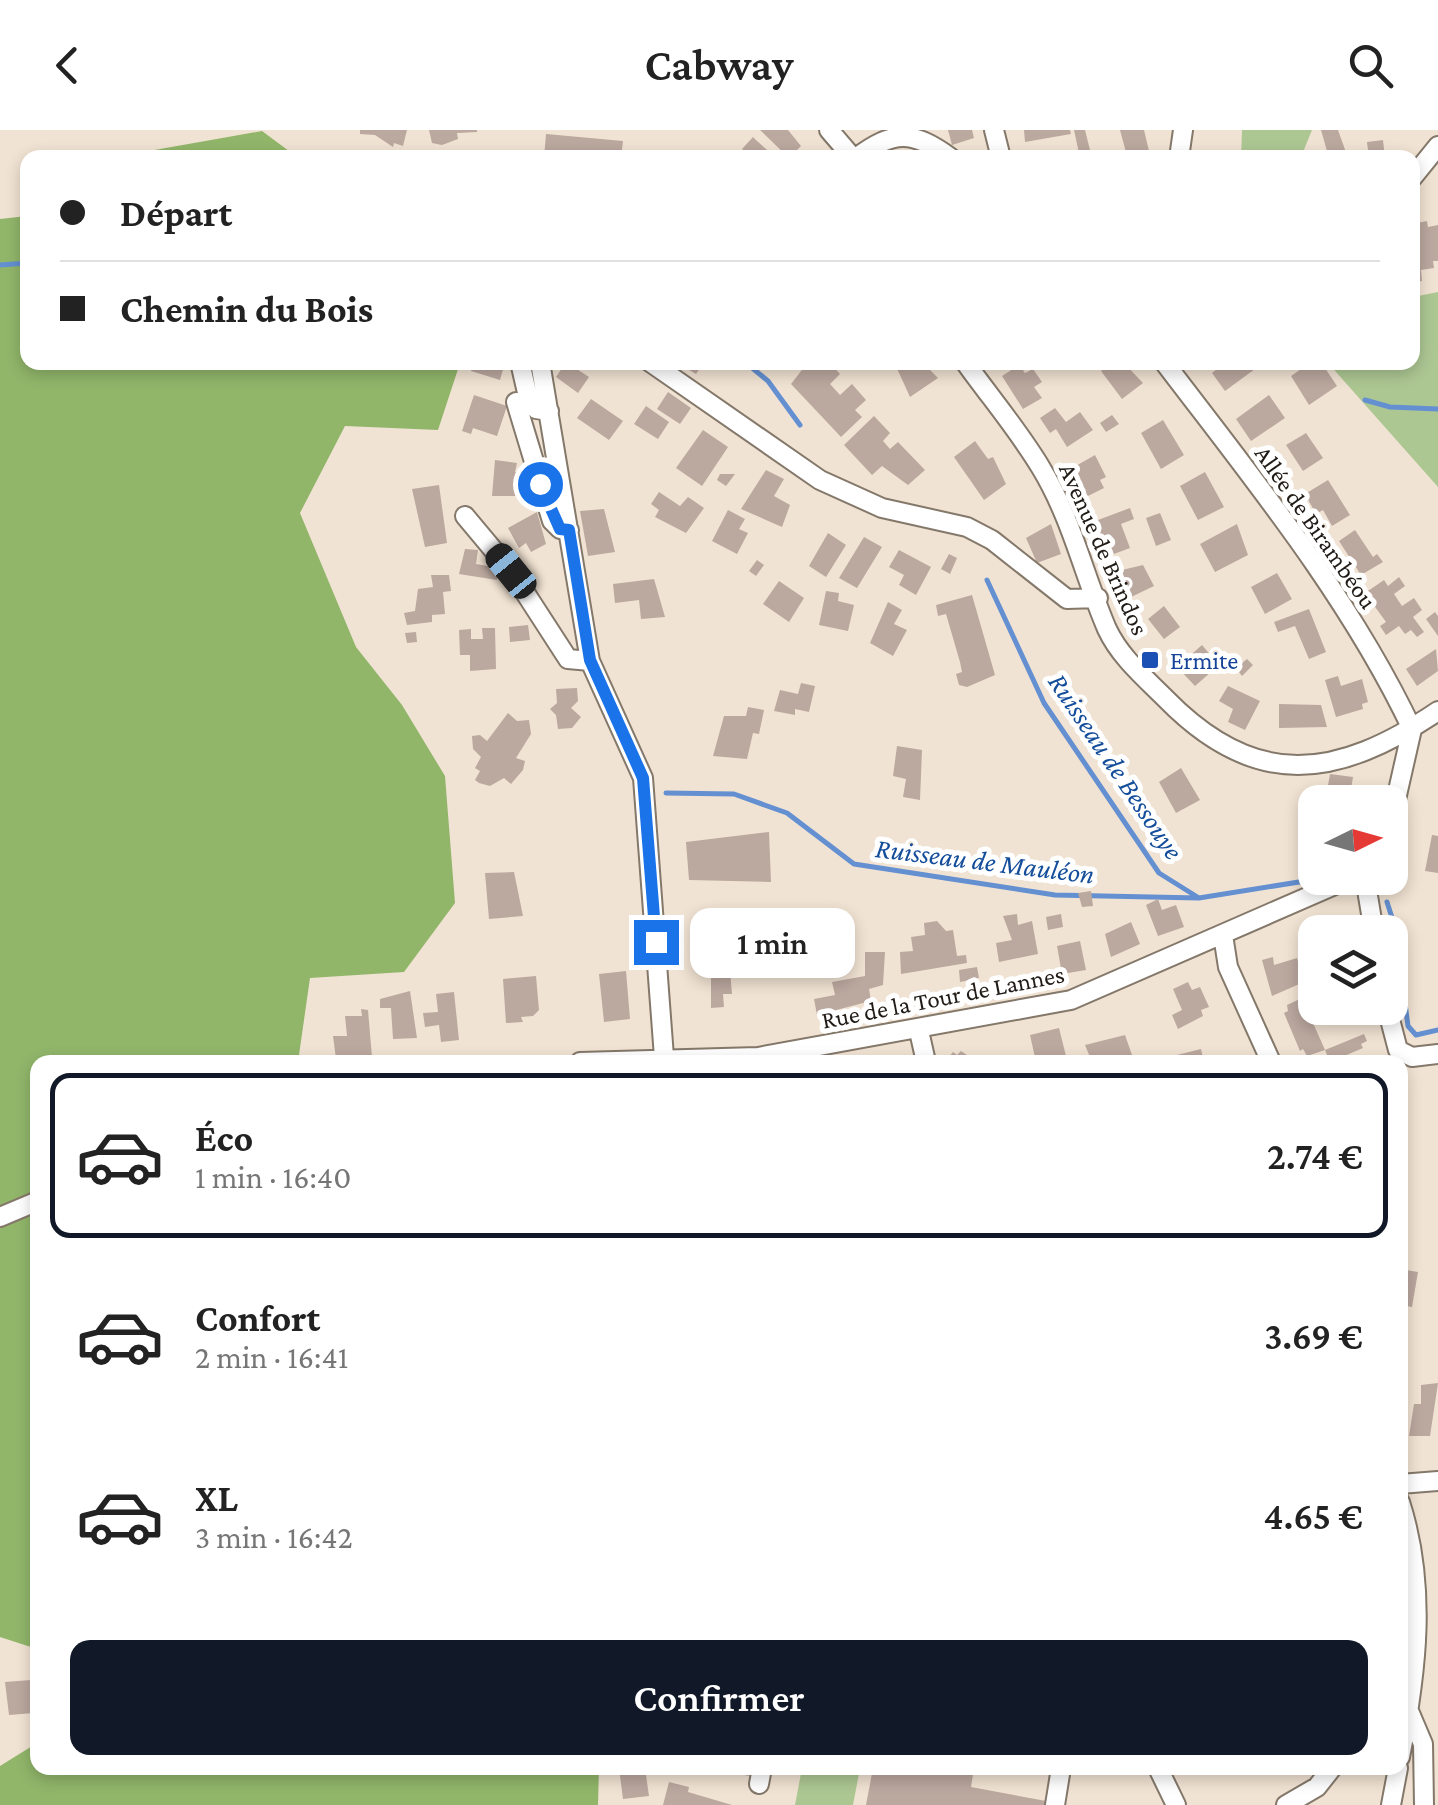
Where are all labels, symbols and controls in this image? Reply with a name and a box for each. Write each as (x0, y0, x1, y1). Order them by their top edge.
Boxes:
icon: back (40, 38, 95, 93)
icon: search (1343, 38, 1398, 93)
text: Cabway (645, 40, 793, 90)
text: Départ (120, 192, 232, 234)
text: Chemin du Bois (120, 288, 373, 330)
street label: Allée de Birambéou (1250, 440, 1382, 614)
street label: Avenue de Brindos (1054, 459, 1154, 639)
route start (518, 462, 563, 507)
car (480, 538, 542, 604)
place label: Ermite (1170, 647, 1238, 674)
marker: Ermite (1139, 649, 1161, 671)
water label: Ruisseau de Bessouye (1042, 667, 1190, 865)
north arrow (1298, 785, 1408, 895)
map controls (1298, 785, 1408, 1025)
water label: Ruisseau de Mauléon (874, 832, 1096, 890)
callout: 1 min (691, 907, 856, 977)
button: layers (1298, 915, 1408, 1025)
route end (634, 920, 679, 965)
text: 1 min (737, 925, 808, 961)
street label: Rue de la Tour de Lannes (819, 960, 1067, 1034)
icon: car (75, 1111, 165, 1201)
text: Éco (195, 1117, 253, 1159)
text: 2.74 € (1267, 1135, 1363, 1177)
text: 1 min · 16:40 (195, 1159, 351, 1195)
icon: car (75, 1291, 165, 1381)
text: Confort (195, 1297, 320, 1339)
text: 3.69 € (1264, 1315, 1363, 1357)
text: 2 min · 16:41 (195, 1339, 348, 1375)
icon: car (75, 1471, 165, 1561)
text: XL (195, 1477, 238, 1519)
text: 4.65 € (1264, 1495, 1363, 1537)
text: 3 min · 16:42 (195, 1519, 353, 1555)
button: Confirmer (70, 1640, 1368, 1755)

